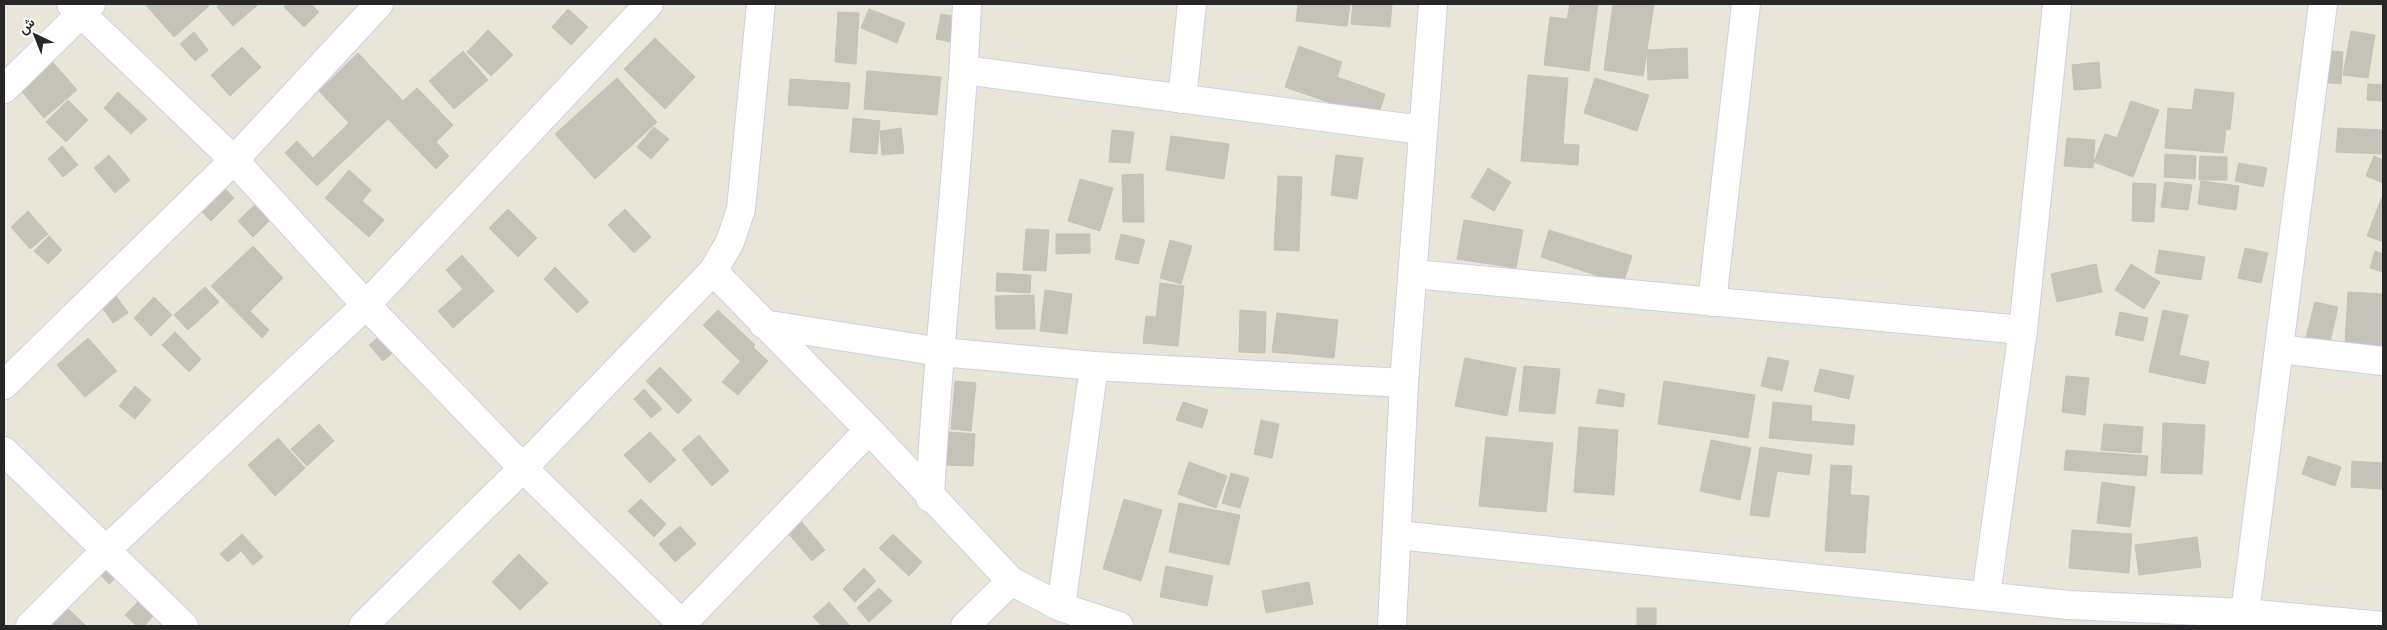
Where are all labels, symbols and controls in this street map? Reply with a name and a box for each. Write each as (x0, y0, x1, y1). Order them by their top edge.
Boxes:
north arrow (10, 10, 60, 60)
text: ش (14, 13, 39, 38)

